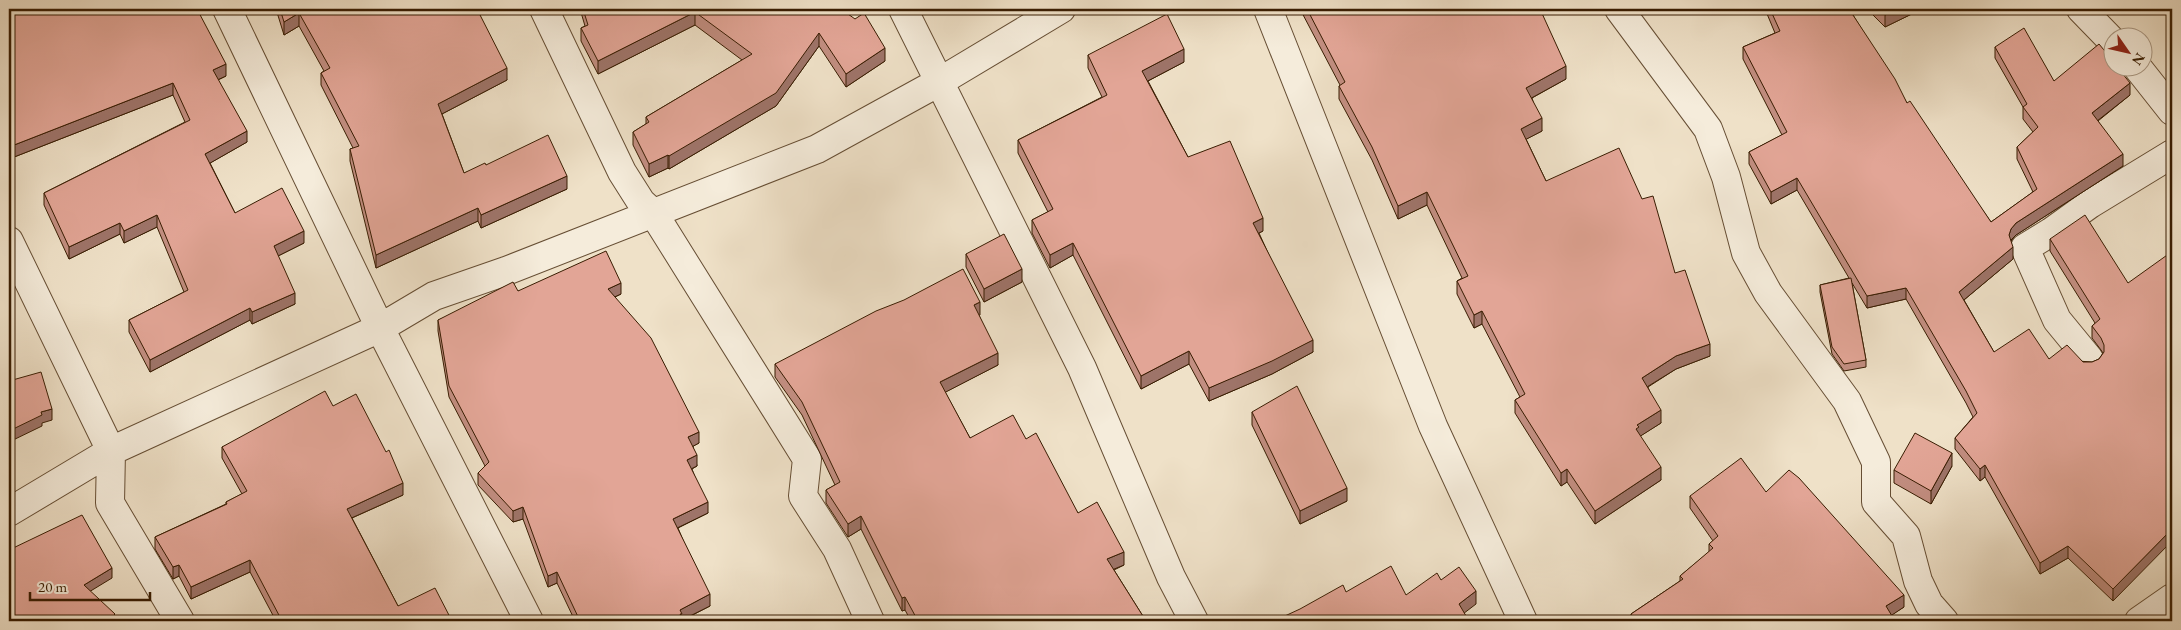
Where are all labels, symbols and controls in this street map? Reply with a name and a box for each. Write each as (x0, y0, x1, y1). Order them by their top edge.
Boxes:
north arrow (2104, 28, 2154, 78)
text: N (2128, 50, 2149, 70)
scale bar (30, 570, 150, 602)
text: 20 m (38, 577, 67, 596)

